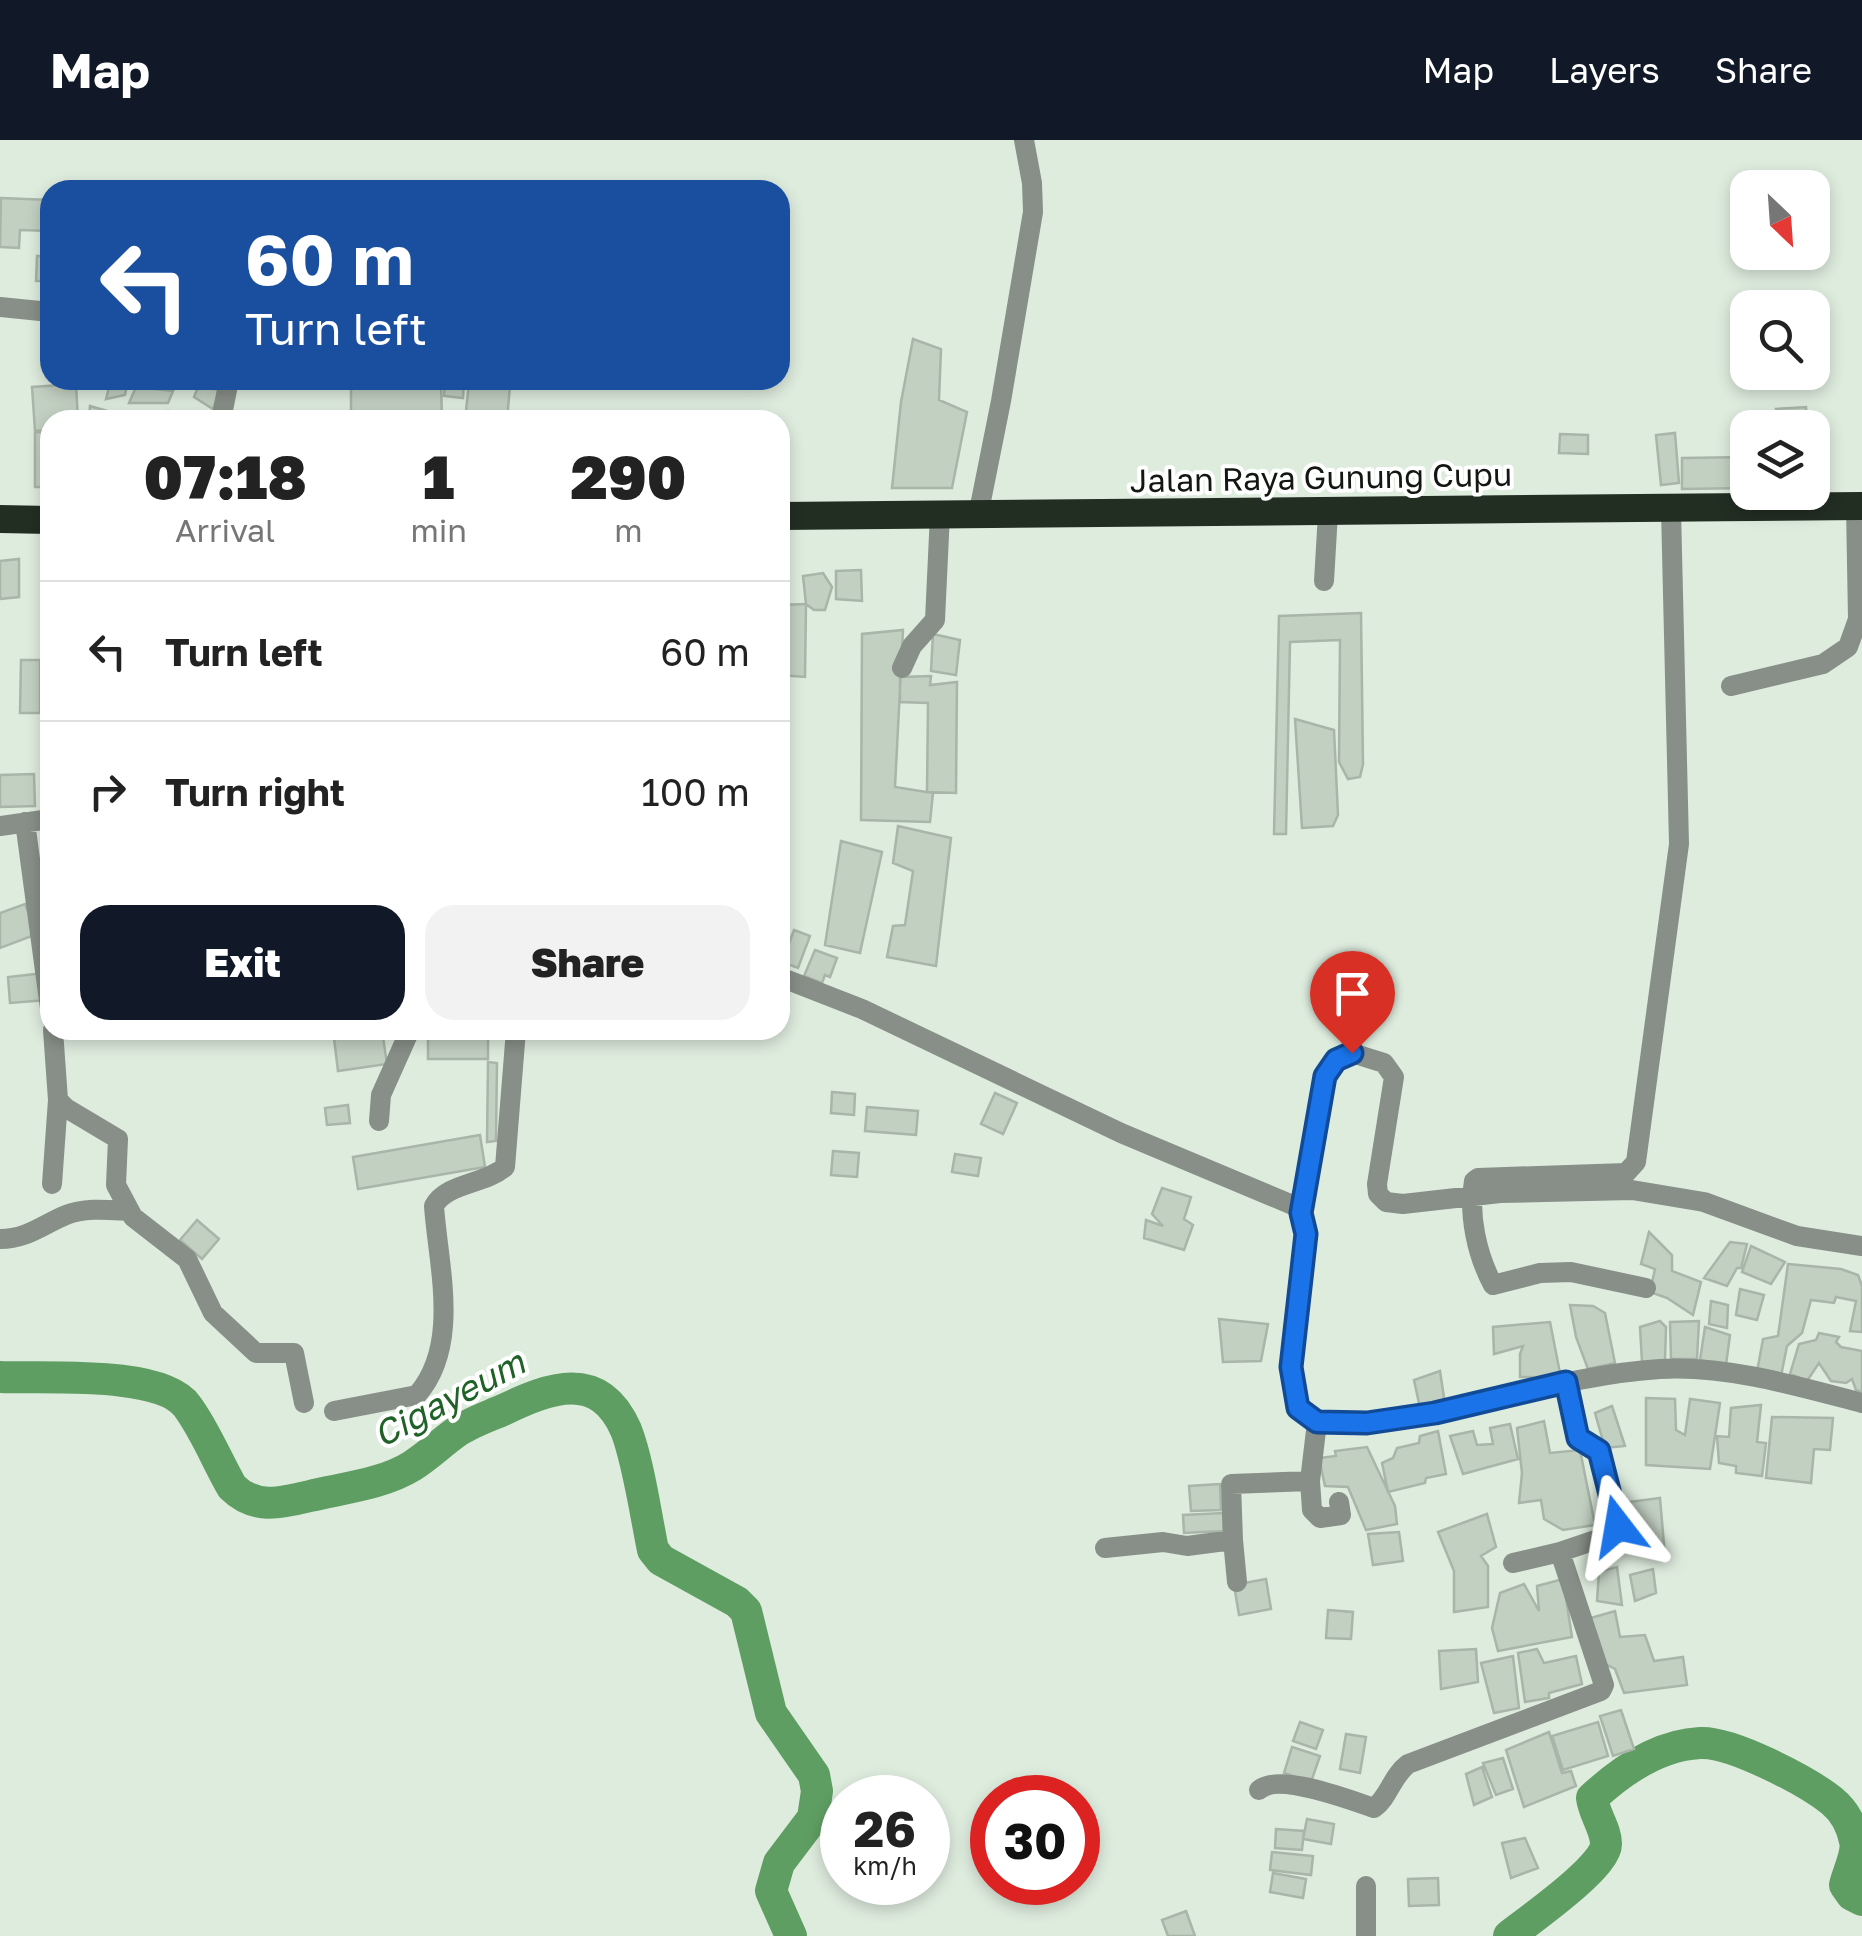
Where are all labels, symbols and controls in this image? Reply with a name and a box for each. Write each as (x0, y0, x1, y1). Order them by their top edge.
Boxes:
text: Map (50, 41, 150, 99)
text: Map (1423, 49, 1494, 91)
text: Layers (1549, 49, 1660, 91)
text: Share (1715, 49, 1812, 91)
north arrow (1730, 170, 1830, 270)
map controls (1730, 170, 1830, 510)
text: 60 m (245, 216, 414, 300)
icon: left (80, 220, 210, 350)
button: search (1730, 290, 1830, 390)
text: Turn left (245, 301, 427, 355)
button: layers (1730, 410, 1830, 510)
text: 07:18 (144, 440, 307, 512)
text: 1 (423, 440, 455, 512)
text: 290 (571, 440, 686, 512)
street label: Jalan Raya Gunung Cupu (1130, 455, 1512, 499)
text: Arrival (175, 511, 275, 549)
text: min (410, 511, 467, 549)
text: m (614, 511, 643, 549)
icon: left (80, 624, 135, 679)
text: Turn left (165, 629, 323, 674)
text: 60 m (660, 629, 750, 674)
icon: right (80, 764, 135, 819)
text: Turn right (165, 769, 345, 814)
text: 100 m (641, 769, 750, 814)
button: Exit (80, 905, 405, 1020)
button: Share (425, 905, 750, 1020)
pin (1310, 951, 1395, 1054)
icon: arrive (1325, 966, 1380, 1021)
water label: Cigayeum (366, 1340, 533, 1455)
position arrow (1566, 1474, 1670, 1578)
speed limit sign: 30 (970, 1775, 1100, 1905)
text: 26 (854, 1798, 916, 1858)
text: km/h (853, 1850, 917, 1881)

